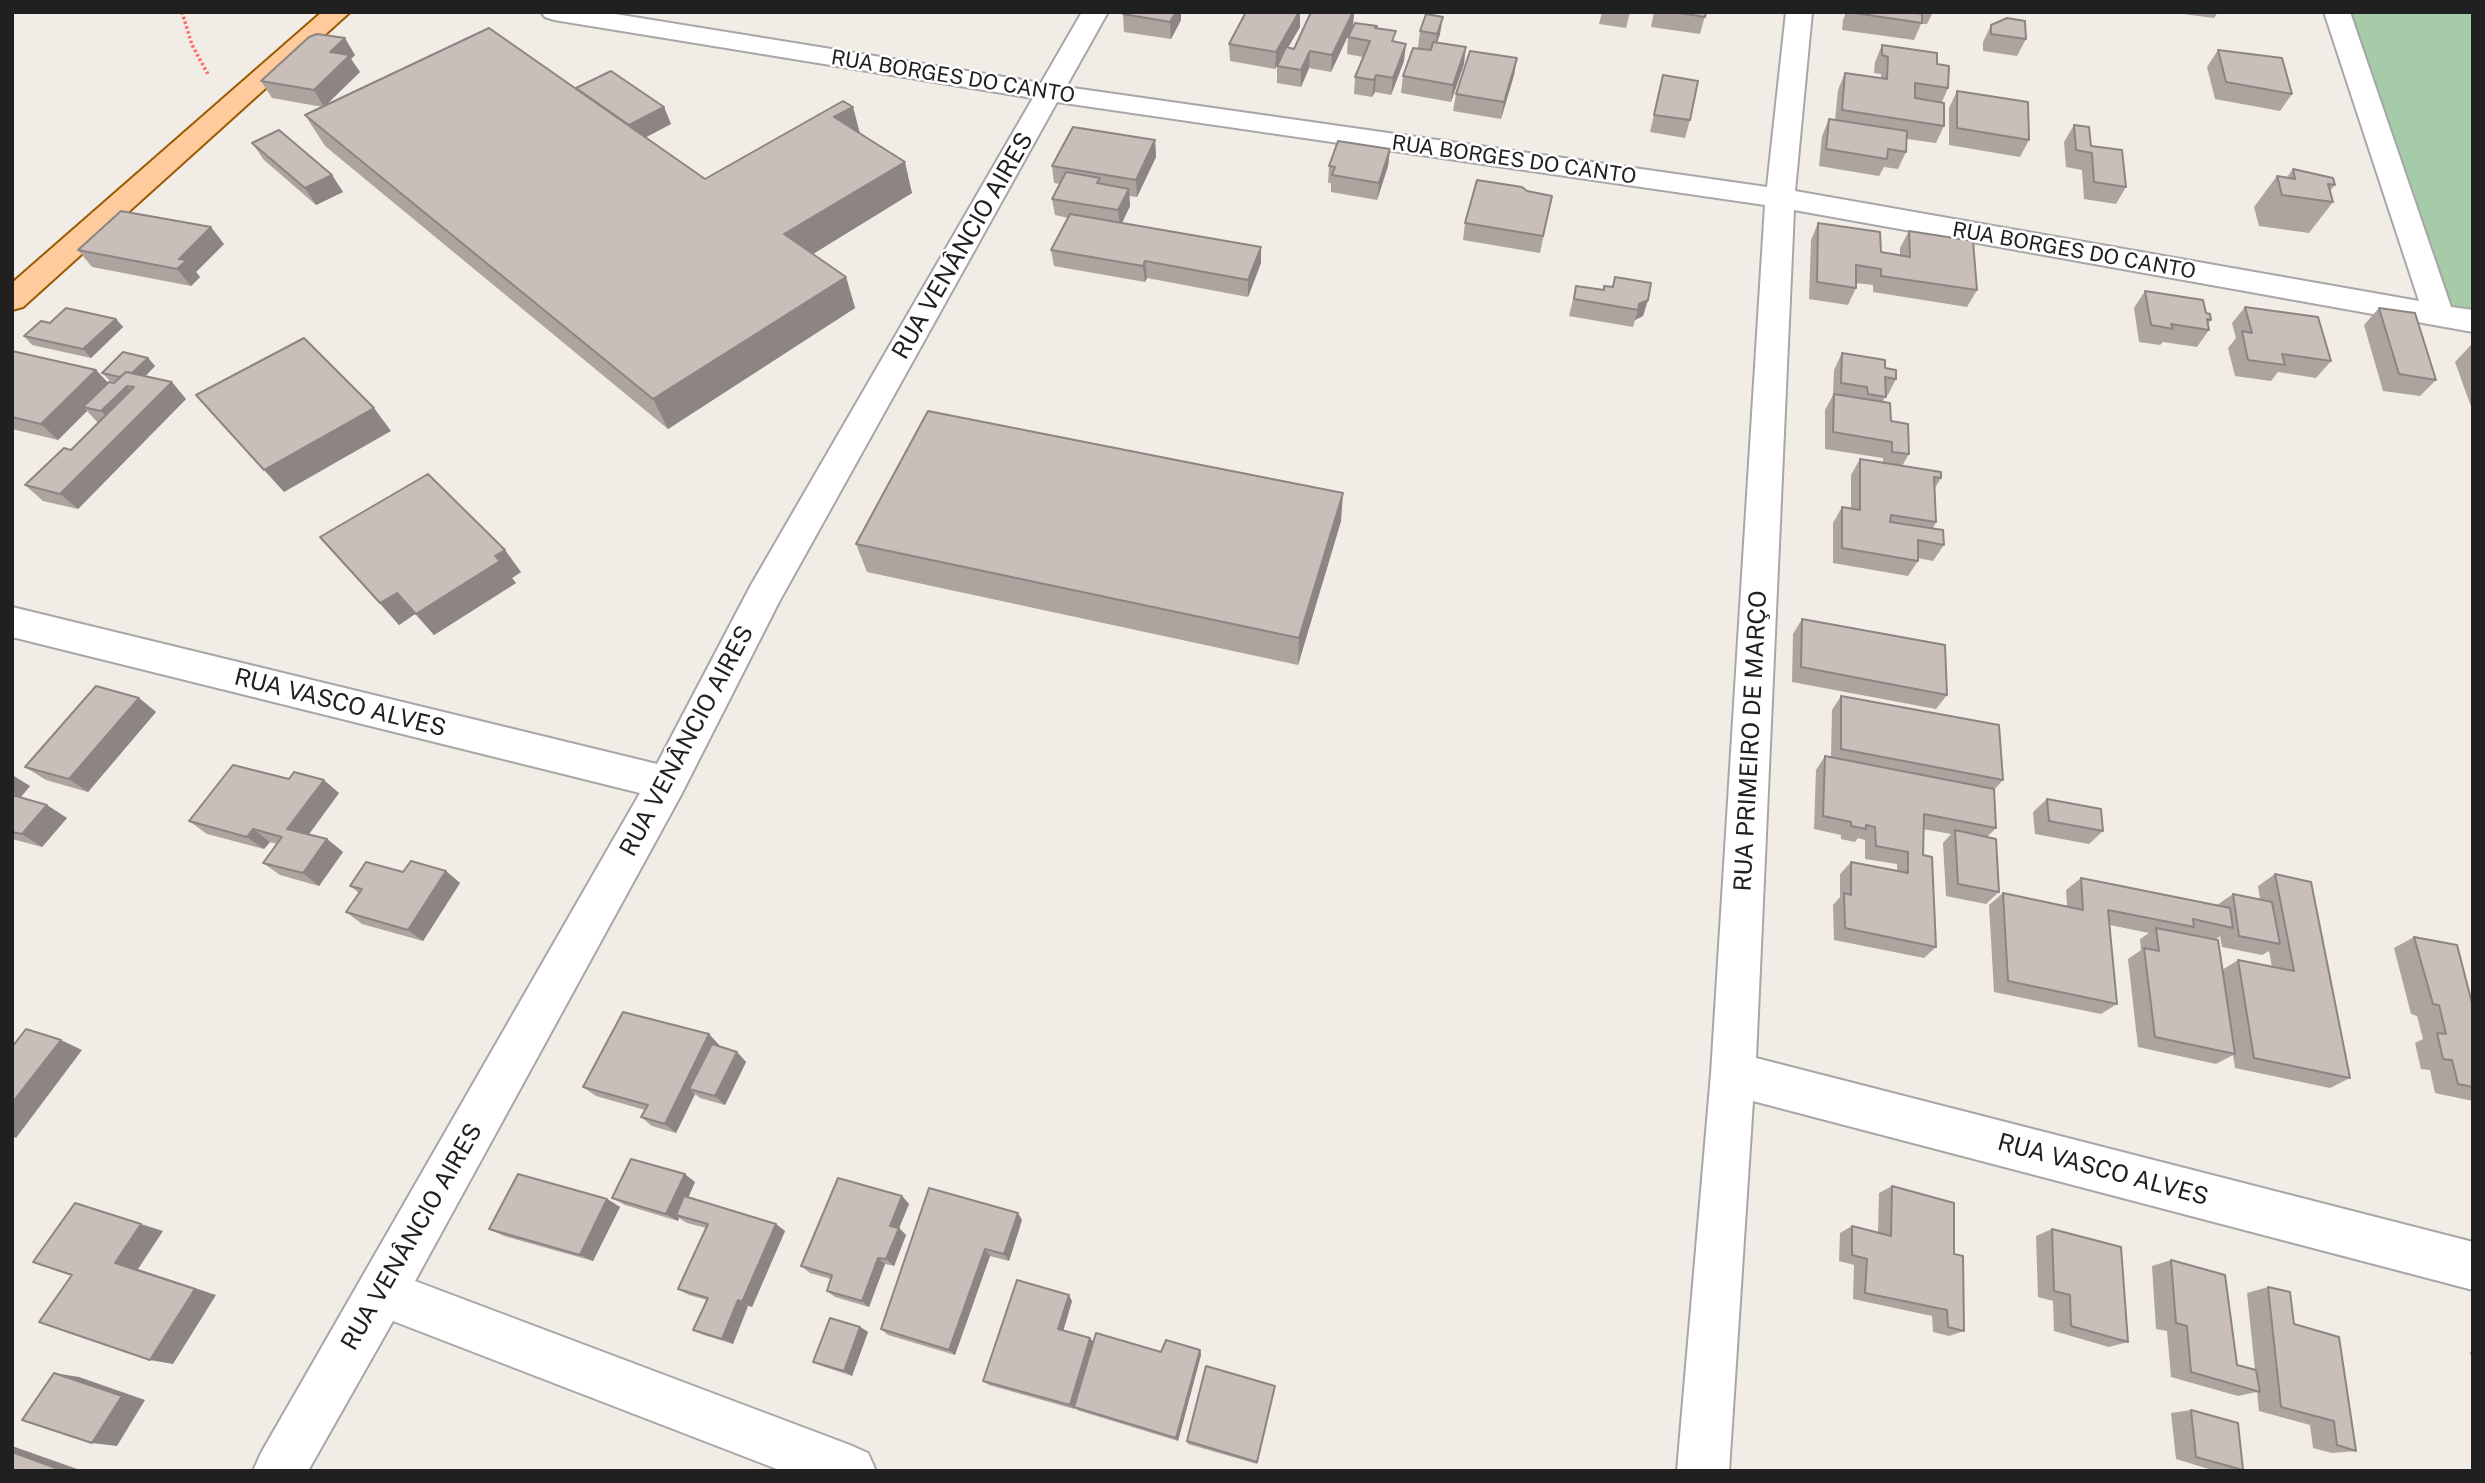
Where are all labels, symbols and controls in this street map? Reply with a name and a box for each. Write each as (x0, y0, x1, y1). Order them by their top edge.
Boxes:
street label: RUA BORGES DO CANTO (829, 45, 1077, 109)
street label: RUA VENÂNCIO AIRES (886, 128, 1040, 364)
street label: RUA BORGES DO CANTO (1390, 130, 1638, 190)
street label: RUA BORGES DO CANTO (1950, 217, 2198, 285)
street label: RUA PRIMEIRO DE MARÇO (1729, 590, 1773, 892)
street label: RUA VENÂNCIO AIRES (614, 621, 760, 861)
street label: RUA VASCO ALVES (231, 663, 449, 743)
street label: RUA VENÂNCIO AIRES (335, 1119, 489, 1355)
street label: RUA VASCO ALVES (1994, 1128, 2212, 1212)

